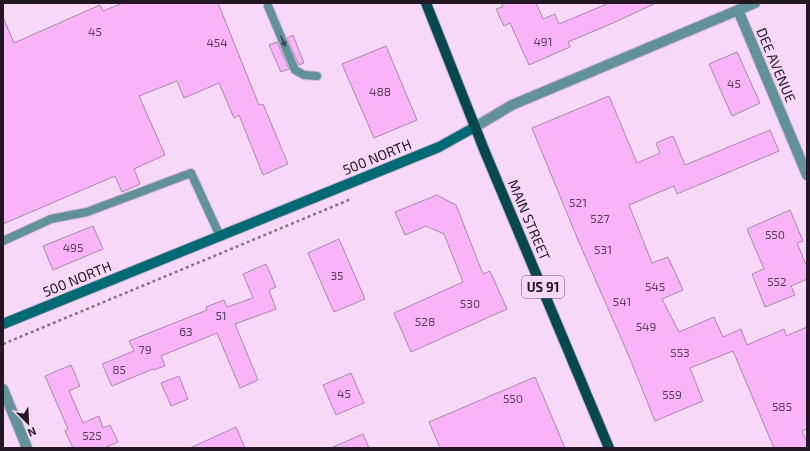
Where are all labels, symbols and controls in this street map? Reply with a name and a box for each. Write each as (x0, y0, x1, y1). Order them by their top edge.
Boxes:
house number: 45 (88, 24, 102, 38)
street label: DEE AVENUE (753, 25, 800, 105)
house number: 491 (533, 34, 553, 48)
house number: 454 (206, 35, 228, 49)
one-way arrow (280, 36, 286, 47)
house number: 45 (727, 76, 741, 90)
house number: 488 (369, 84, 391, 98)
street label: 500 NORTH (340, 135, 414, 178)
street label: MAIN STREET (505, 177, 554, 263)
house number: 521 (569, 195, 587, 209)
house number: 527 (590, 211, 610, 225)
house number: 550 (765, 227, 785, 241)
house number: 495 (63, 240, 83, 254)
house number: 531 (594, 242, 612, 256)
street label: 500 NORTH (40, 257, 114, 300)
house number: 35 (330, 268, 344, 282)
house number: 552 (767, 274, 787, 288)
road number: US 91 (522, 276, 564, 298)
house number: 545 (645, 279, 665, 293)
house number: 541 (613, 294, 631, 308)
house number: 530 (460, 296, 480, 310)
house number: 51 (215, 308, 227, 322)
house number: 528 (415, 314, 435, 328)
house number: 549 (636, 319, 656, 333)
house number: 63 (179, 324, 193, 338)
house number: 79 (138, 342, 152, 356)
house number: 553 (670, 345, 690, 359)
house number: 85 (112, 362, 126, 376)
house number: 45 (337, 386, 351, 400)
house number: 559 (662, 387, 682, 401)
house number: 550 (503, 391, 523, 405)
house number: 585 (772, 399, 792, 413)
north arrow (8, 403, 48, 443)
text: N (26, 425, 39, 440)
house number: 525 (82, 428, 102, 442)

